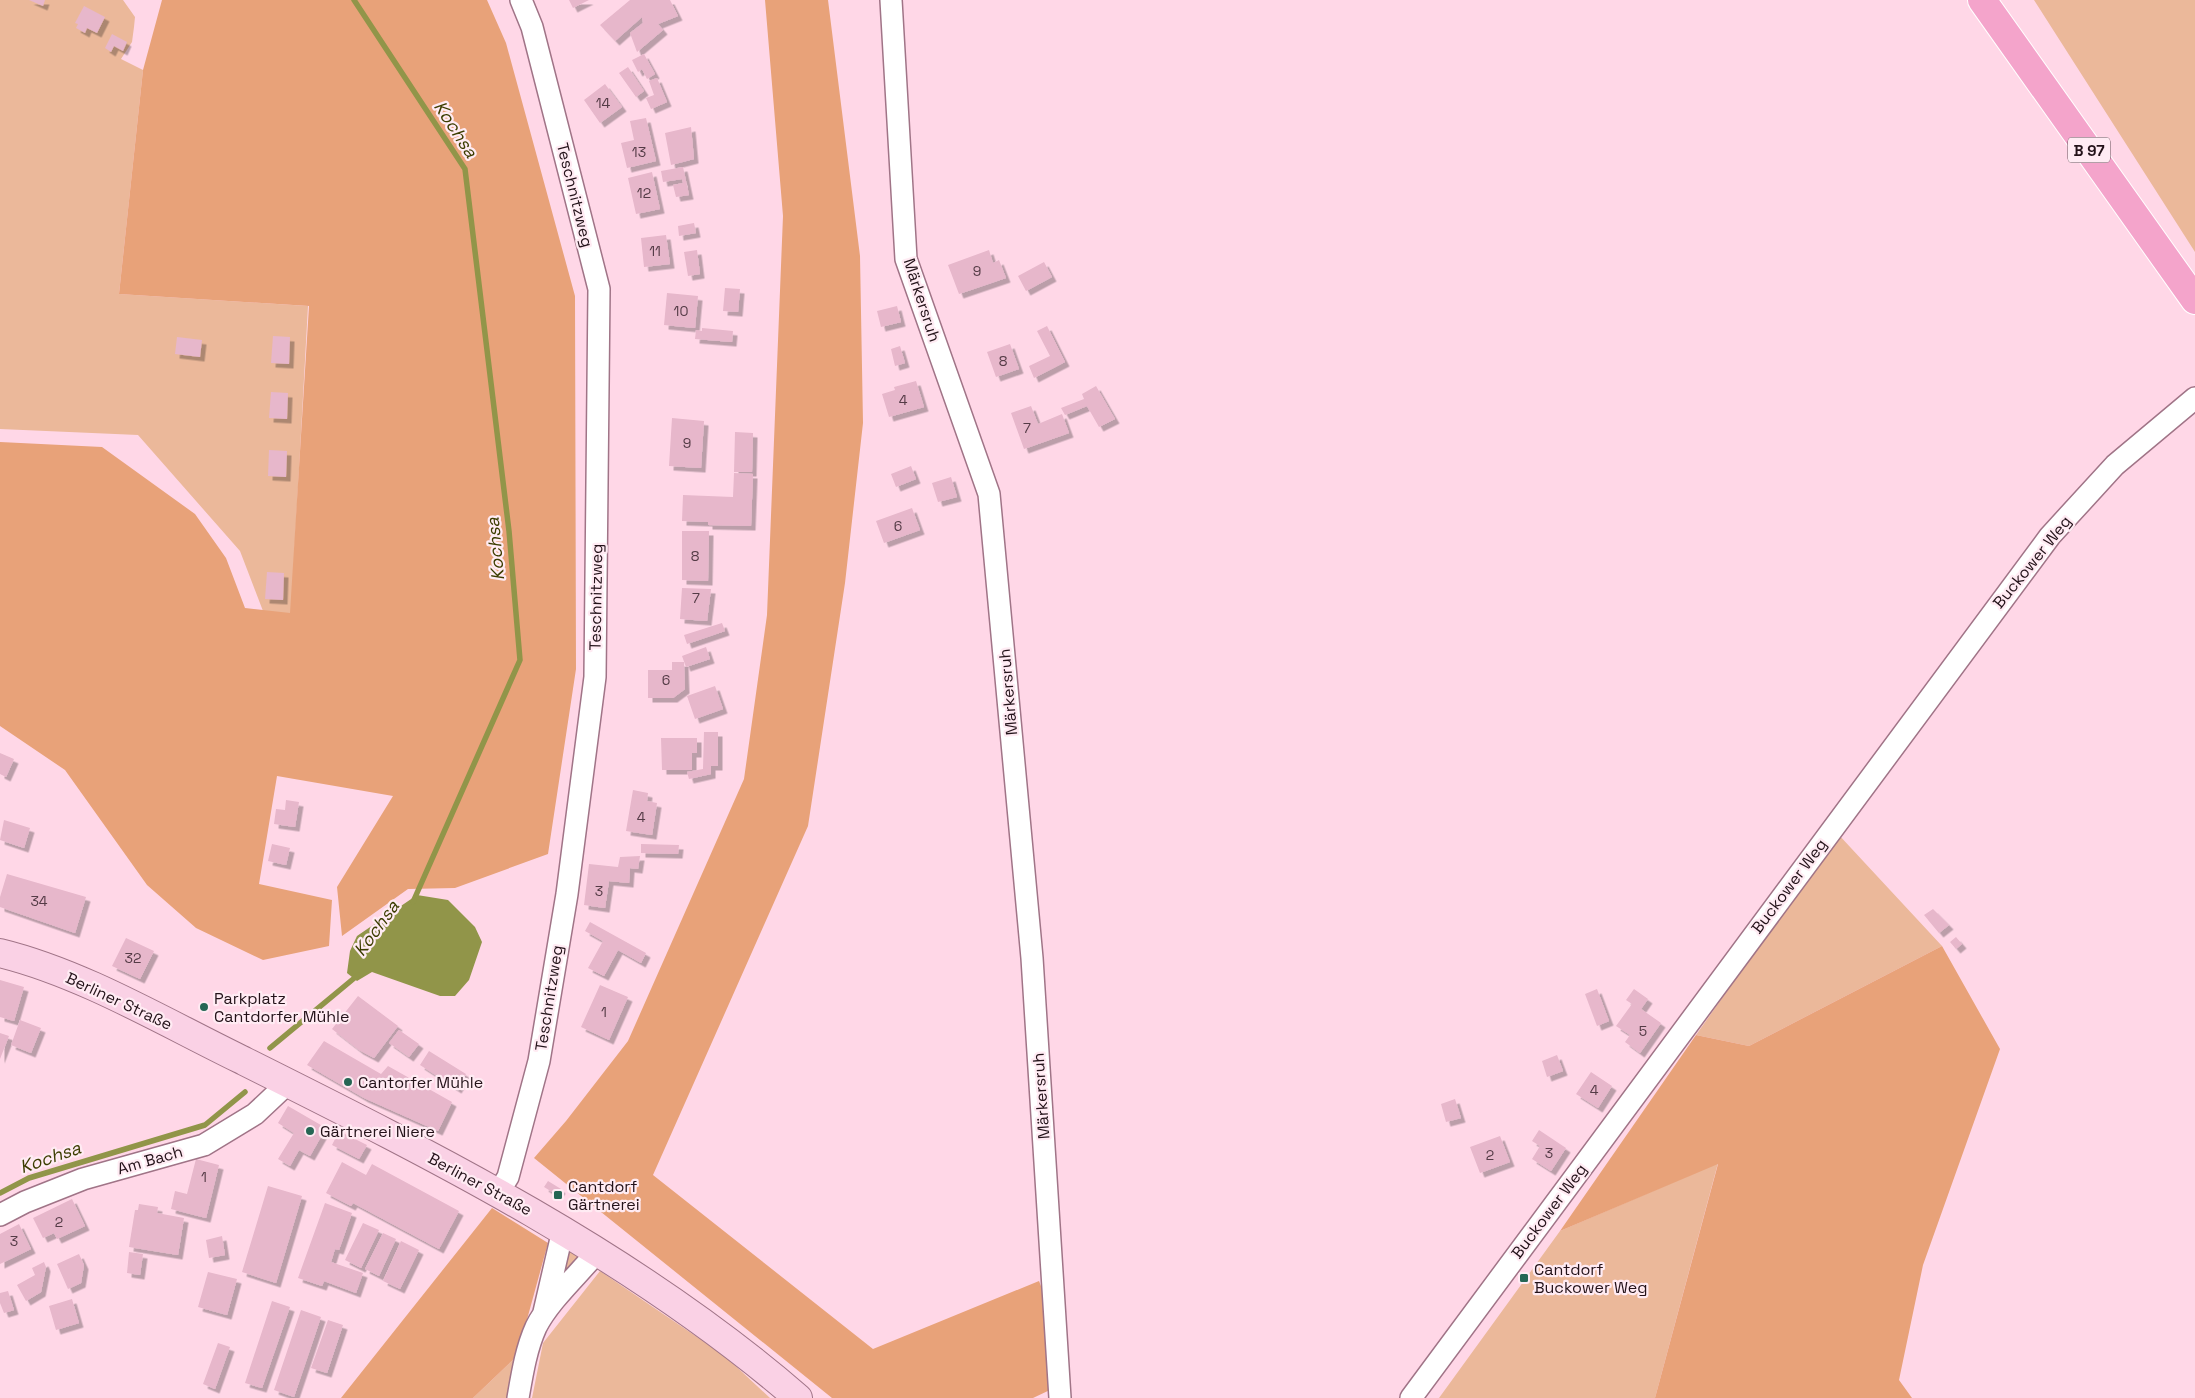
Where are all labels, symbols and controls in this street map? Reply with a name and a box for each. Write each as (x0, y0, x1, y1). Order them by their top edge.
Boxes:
house number: 14 (596, 94, 611, 112)
water label: Kochsa (429, 96, 483, 162)
road number: B 97 (2068, 138, 2110, 162)
street label: Teschnitzweg (552, 141, 598, 249)
house number: 13 (632, 143, 646, 161)
house number: 12 (637, 184, 651, 202)
house number: 11 (649, 242, 661, 260)
street label: Märkersruh (899, 256, 945, 344)
house number: 9 (973, 262, 981, 280)
house number: 10 (674, 302, 688, 320)
house number: 8 (999, 352, 1008, 370)
house number: 4 (899, 391, 908, 409)
house number: 7 (1023, 419, 1031, 437)
house number: 9 (683, 434, 691, 452)
street label: Buckower Weg (1988, 511, 2076, 613)
water label: Kochsa (481, 516, 509, 582)
house number: 6 (894, 517, 902, 535)
street label: Teschnitzweg (585, 543, 607, 651)
house number: 8 (691, 547, 700, 565)
house number: 7 (692, 589, 700, 607)
street label: Märkersruh (994, 648, 1022, 736)
house number: 6 (662, 671, 670, 689)
house number: 4 (637, 808, 646, 826)
street label: Buckower Weg (1746, 834, 1832, 938)
house number: 3 (595, 882, 603, 900)
house number: 34 (30, 892, 48, 910)
water label: Kochsa (348, 895, 404, 960)
street label: Teschnitzweg (530, 944, 568, 1052)
house number: 32 (125, 949, 141, 967)
street label: Berliner Straße (62, 967, 176, 1035)
place label: Parkplatz Cantdorfer Mühle (214, 988, 350, 1027)
marker: Parkplatz Cantdorfer Mühle (198, 1001, 210, 1013)
house number: 1 (601, 1003, 607, 1021)
house number: 5 (1639, 1022, 1647, 1040)
street label: Märkersruh (1028, 1052, 1054, 1140)
place label: Cantorfer Mühle (358, 1072, 483, 1093)
marker: Cantorfer Mühle (342, 1076, 354, 1088)
house number: 4 (1590, 1081, 1599, 1099)
place label: Gärtnerei Niere (320, 1121, 435, 1142)
marker: Gärtnerei Niere (304, 1125, 316, 1137)
water label: Kochsa (16, 1136, 84, 1178)
street label: Am Bach (115, 1141, 185, 1179)
house number: 3 (1545, 1144, 1553, 1162)
house number: 2 (1486, 1146, 1494, 1164)
street label: Berliner Straße (424, 1148, 536, 1220)
street label: Buckower Weg (1506, 1159, 1592, 1263)
house number: 1 (201, 1168, 207, 1186)
place label: Cantdorf Gärtnerei (568, 1176, 640, 1215)
marker: Cantdorf Gärtnerei (552, 1189, 564, 1201)
house number: 2 (55, 1213, 63, 1231)
house number: 3 (10, 1232, 18, 1250)
place label: Cantdorf Buckower Weg (1534, 1259, 1648, 1298)
marker: Cantdorf Buckower Weg (1518, 1272, 1530, 1284)

